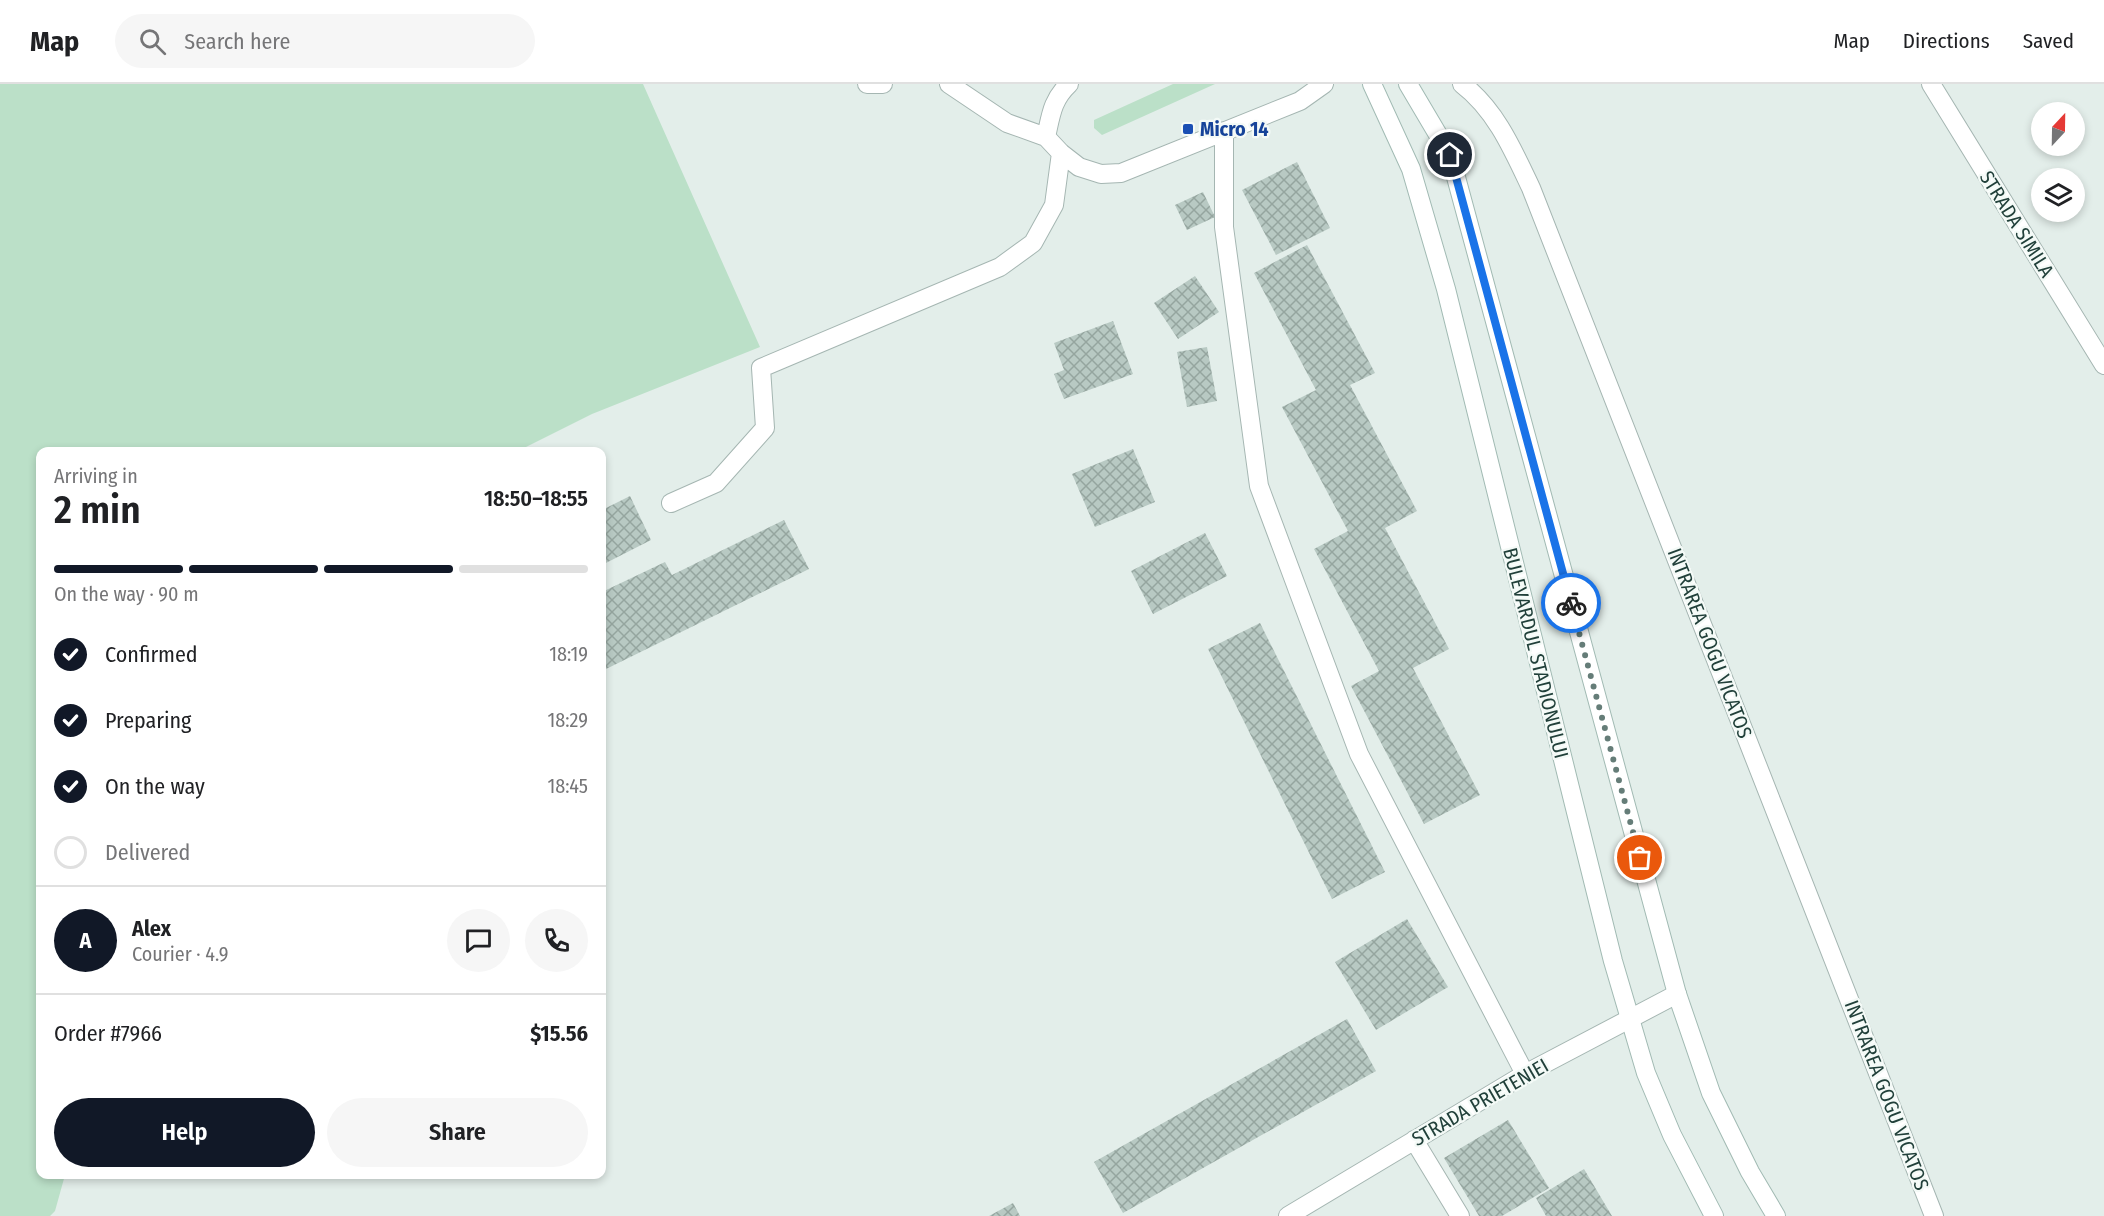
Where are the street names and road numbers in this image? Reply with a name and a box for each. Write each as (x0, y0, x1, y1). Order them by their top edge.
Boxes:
street label: STRADA SIMILA (1975, 166, 2059, 282)
street label: BULEVARDUL STADIONULUI (1498, 545, 1574, 761)
street label: INTRAREA GOGU VICATOS (1663, 545, 1757, 741)
street label: INTRAREA GOGU VICATOS (1840, 997, 1934, 1193)
street label: STRADA PRIETENIEI (1408, 1053, 1552, 1151)

